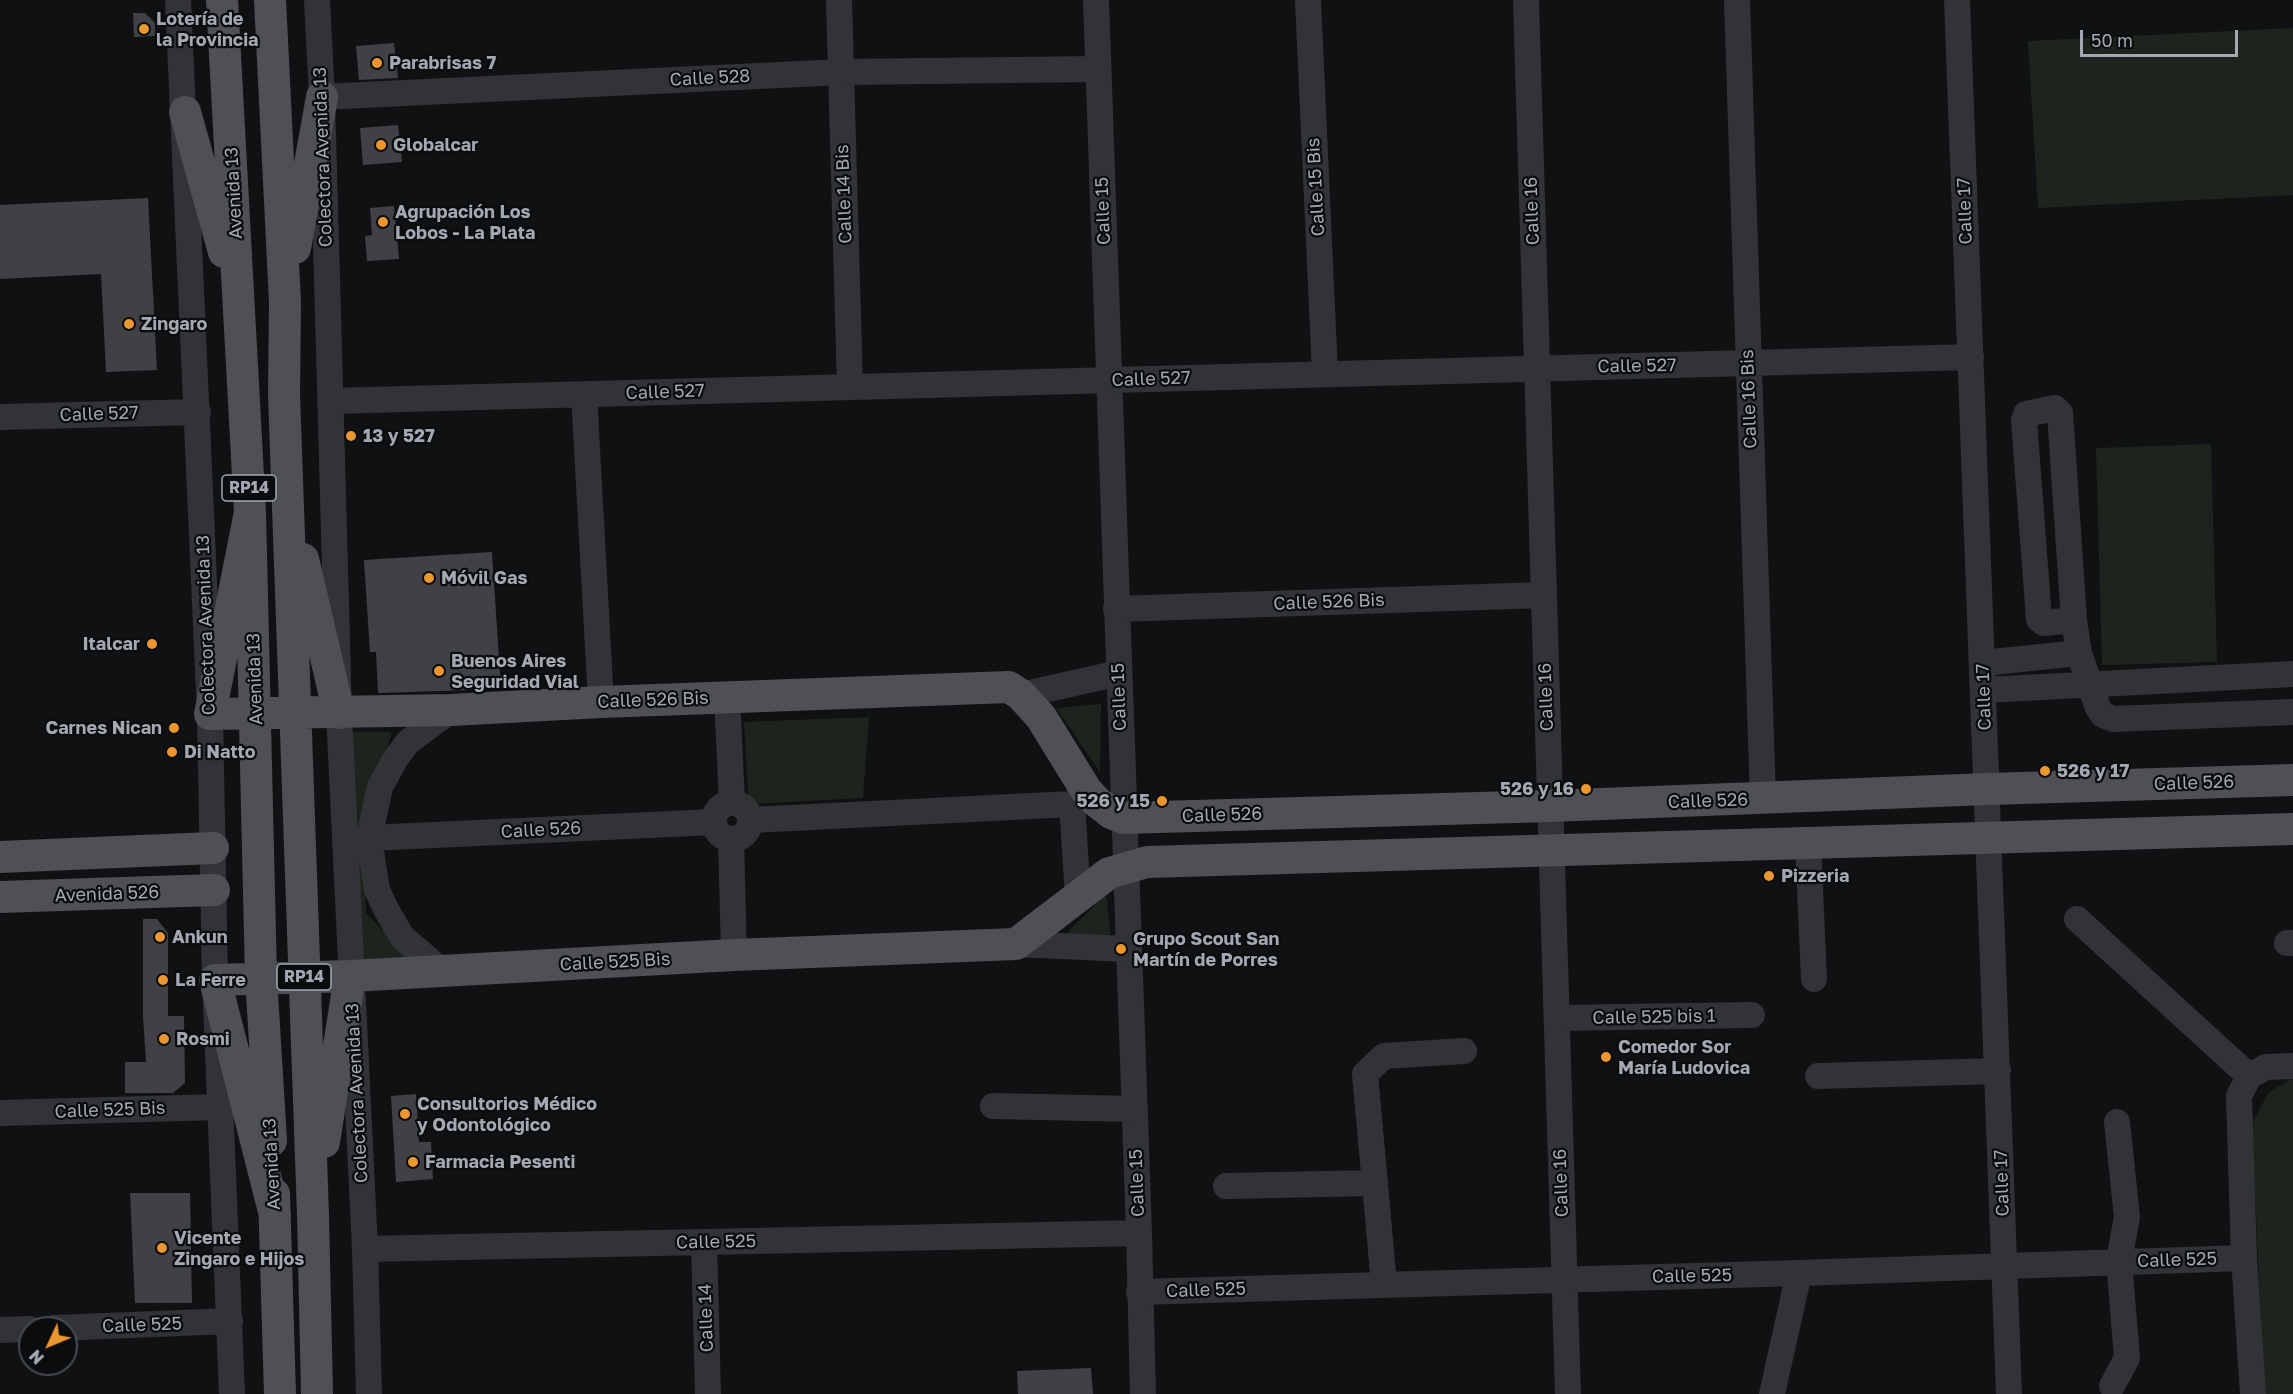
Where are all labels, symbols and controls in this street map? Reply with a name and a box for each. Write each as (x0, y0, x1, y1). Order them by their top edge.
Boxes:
place label: Lotería de la Provincia (156, 8, 259, 50)
scale bar (2083, 18, 2240, 56)
marker: Lotería de la Provincia (137, 22, 151, 36)
text: 50 m (2091, 29, 2133, 51)
place label: Parabrisas 7 (389, 52, 496, 74)
marker: Parabrisas 7 (370, 56, 384, 70)
street label: Calle 528 (669, 65, 751, 91)
street label: Colectora Avenida 13 (309, 66, 337, 248)
place label: Globalcar (393, 134, 478, 156)
street label: Calle 15 Bis (1303, 137, 1329, 237)
marker: Globalcar (374, 138, 388, 152)
street label: Calle 14 Bis (831, 144, 857, 244)
street label: Avenida 13 (221, 146, 247, 240)
street label: Calle 16 (1520, 176, 1544, 246)
street label: Calle 15 (1091, 177, 1115, 245)
street label: Calle 17 (1953, 177, 1977, 245)
place label: Agrupación Los Lobos - La Plata (395, 201, 535, 244)
marker: Agrupación Los Lobos - La Plata (376, 215, 390, 229)
place label: Zingaro (141, 313, 207, 335)
marker: Zingaro (122, 317, 136, 331)
street label: Calle 16 Bis (1736, 349, 1762, 449)
street label: Calle 527 (1597, 355, 1677, 377)
street label: Calle 527 (1111, 367, 1191, 391)
street label: Calle 527 (625, 380, 705, 404)
street label: Calle 527 (59, 402, 139, 426)
place label: 13 y 527 (363, 425, 435, 447)
marker: 13 y 527 (344, 429, 358, 443)
road number: RP14 (222, 475, 276, 501)
street label: Colectora Avenida 13 (192, 534, 220, 716)
place label: Móvil Gas (441, 567, 527, 589)
marker: Móvil Gas (422, 571, 436, 585)
street label: Calle 526 Bis (1273, 589, 1385, 615)
place label: Italcar (82, 633, 140, 655)
street label: Avenida 13 (243, 633, 267, 725)
marker: Italcar (145, 637, 159, 651)
place label: Buenos Aires Seguridad Vial (451, 650, 579, 692)
street label: Calle 16 (1534, 662, 1558, 732)
street label: Calle 15 (1107, 663, 1131, 731)
street label: Calle 17 (1972, 663, 1996, 731)
marker: Buenos Aires Seguridad Vial (432, 664, 446, 678)
street label: Calle 526 Bis (597, 687, 709, 713)
place label: Carnes Nican (45, 717, 162, 739)
marker: Carnes Nican (167, 721, 181, 735)
place label: Di Natto (184, 741, 255, 763)
marker: Di Natto (165, 745, 179, 759)
place label: 526 y 17 (2057, 760, 2129, 782)
marker: 526 y 17 (2038, 764, 2052, 778)
street label: Calle 526 (2153, 771, 2235, 795)
place label: 526 y 16 (1500, 778, 1574, 800)
marker: 526 y 16 (1579, 782, 1593, 796)
street label: Calle 526 (1667, 789, 1749, 813)
place label: 526 y 15 (1077, 790, 1150, 812)
marker: 526 y 15 (1155, 794, 1169, 808)
street label: Calle 526 (1181, 803, 1263, 827)
street label: Calle 526 (500, 817, 582, 843)
place label: Pizzeria (1781, 865, 1849, 887)
marker: Pizzeria (1762, 869, 1776, 883)
street label: Avenida 526 (54, 881, 160, 907)
place label: Ankun (172, 926, 228, 948)
place label: Grupo Scout San Martín de Porres (1133, 928, 1279, 970)
marker: Ankun (153, 930, 167, 944)
marker: Grupo Scout San Martín de Porres (1114, 942, 1128, 956)
street label: Calle 525 Bis (559, 948, 671, 976)
road number: RP14 (277, 964, 331, 990)
place label: La Ferre (175, 969, 246, 991)
marker: La Ferre (156, 973, 170, 987)
street label: Colectora Avenida 13 (341, 1002, 373, 1184)
street label: Calle 525 bis 1 (1592, 1005, 1716, 1029)
place label: Rosmi (176, 1028, 230, 1050)
marker: Rosmi (157, 1032, 171, 1046)
place label: Comedor Sor María Ludovica (1618, 1036, 1750, 1078)
marker: Comedor Sor María Ludovica (1599, 1050, 1613, 1064)
place label: Consultorios Médico y Odontológico (417, 1093, 597, 1136)
street label: Calle 525 Bis (54, 1097, 166, 1123)
marker: Consultorios Médico y Odontológico (398, 1107, 412, 1121)
street label: Avenida 13 (259, 1117, 285, 1211)
street label: Calle 16 (1549, 1148, 1573, 1218)
street label: Calle 15 (1125, 1149, 1149, 1217)
street label: Calle 17 (1990, 1149, 2014, 1217)
place label: Farmacia Pesenti (425, 1151, 575, 1173)
marker: Farmacia Pesenti (406, 1155, 420, 1169)
place label: Vicente Zingaro e Hijos (174, 1227, 304, 1270)
street label: Calle 525 (676, 1231, 756, 1253)
marker: Vicente Zingaro e Hijos (155, 1241, 169, 1255)
street label: Calle 525 (2137, 1248, 2217, 1272)
street label: Calle 525 (1652, 1265, 1732, 1287)
street label: Calle 525 (1166, 1278, 1246, 1302)
street label: Calle 14 (694, 1283, 718, 1353)
street label: Calle 525 (102, 1313, 182, 1337)
north arrow (18, 1316, 78, 1376)
text: N (25, 1346, 48, 1368)

